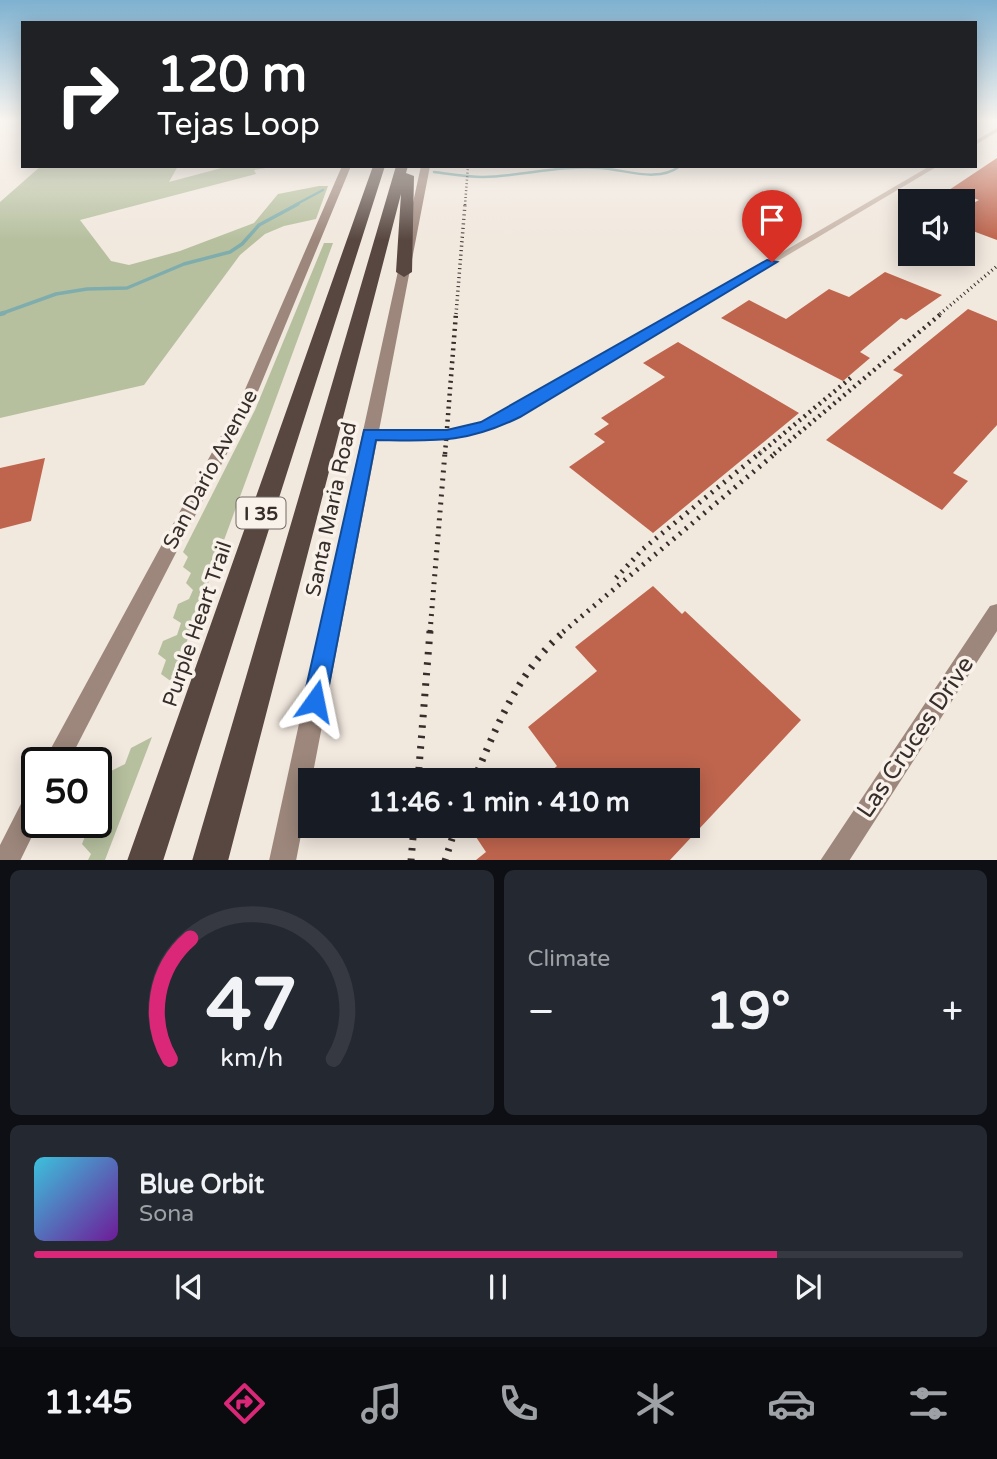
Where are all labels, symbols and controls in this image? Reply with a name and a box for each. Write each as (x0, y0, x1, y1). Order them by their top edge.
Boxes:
text: 120 m (157, 46, 307, 105)
icon: right (42, 49, 133, 140)
text: Tejas Loop (157, 106, 320, 144)
map controls (898, 189, 975, 266)
button: sound (898, 189, 975, 266)
pin (742, 190, 802, 262)
icon: arrive (753, 201, 791, 239)
street label: San Dario Avenue (158, 385, 263, 553)
street label: Santa Maria Road (301, 419, 362, 599)
road number: I 35 (236, 498, 286, 528)
street label: Purple Heart Trail (157, 538, 237, 710)
street label: Las Cruces Drive (851, 651, 980, 824)
position arrow (278, 664, 352, 738)
speed limit sign: 50 (21, 747, 112, 838)
text: 11:46 · 1 min · 410 m (368, 787, 630, 818)
text: Climate (528, 945, 610, 973)
text: 47 (206, 962, 297, 1050)
text: 19° (706, 980, 791, 1043)
text: − (528, 989, 555, 1035)
text: + (942, 989, 963, 1035)
text: km/h (220, 1042, 283, 1072)
text: Blue Orbit (139, 1169, 264, 1200)
text: Sona (139, 1200, 194, 1228)
icon: previous (170, 1268, 208, 1306)
icon: pause (479, 1268, 517, 1306)
icon: next (789, 1268, 827, 1306)
icon: directions (220, 1379, 269, 1428)
icon: music (357, 1379, 406, 1428)
icon: phone (494, 1379, 543, 1428)
icon: climate (631, 1379, 680, 1428)
icon: car (767, 1379, 816, 1428)
icon: filters (904, 1379, 953, 1428)
text: 11:45 (44, 1384, 133, 1422)

